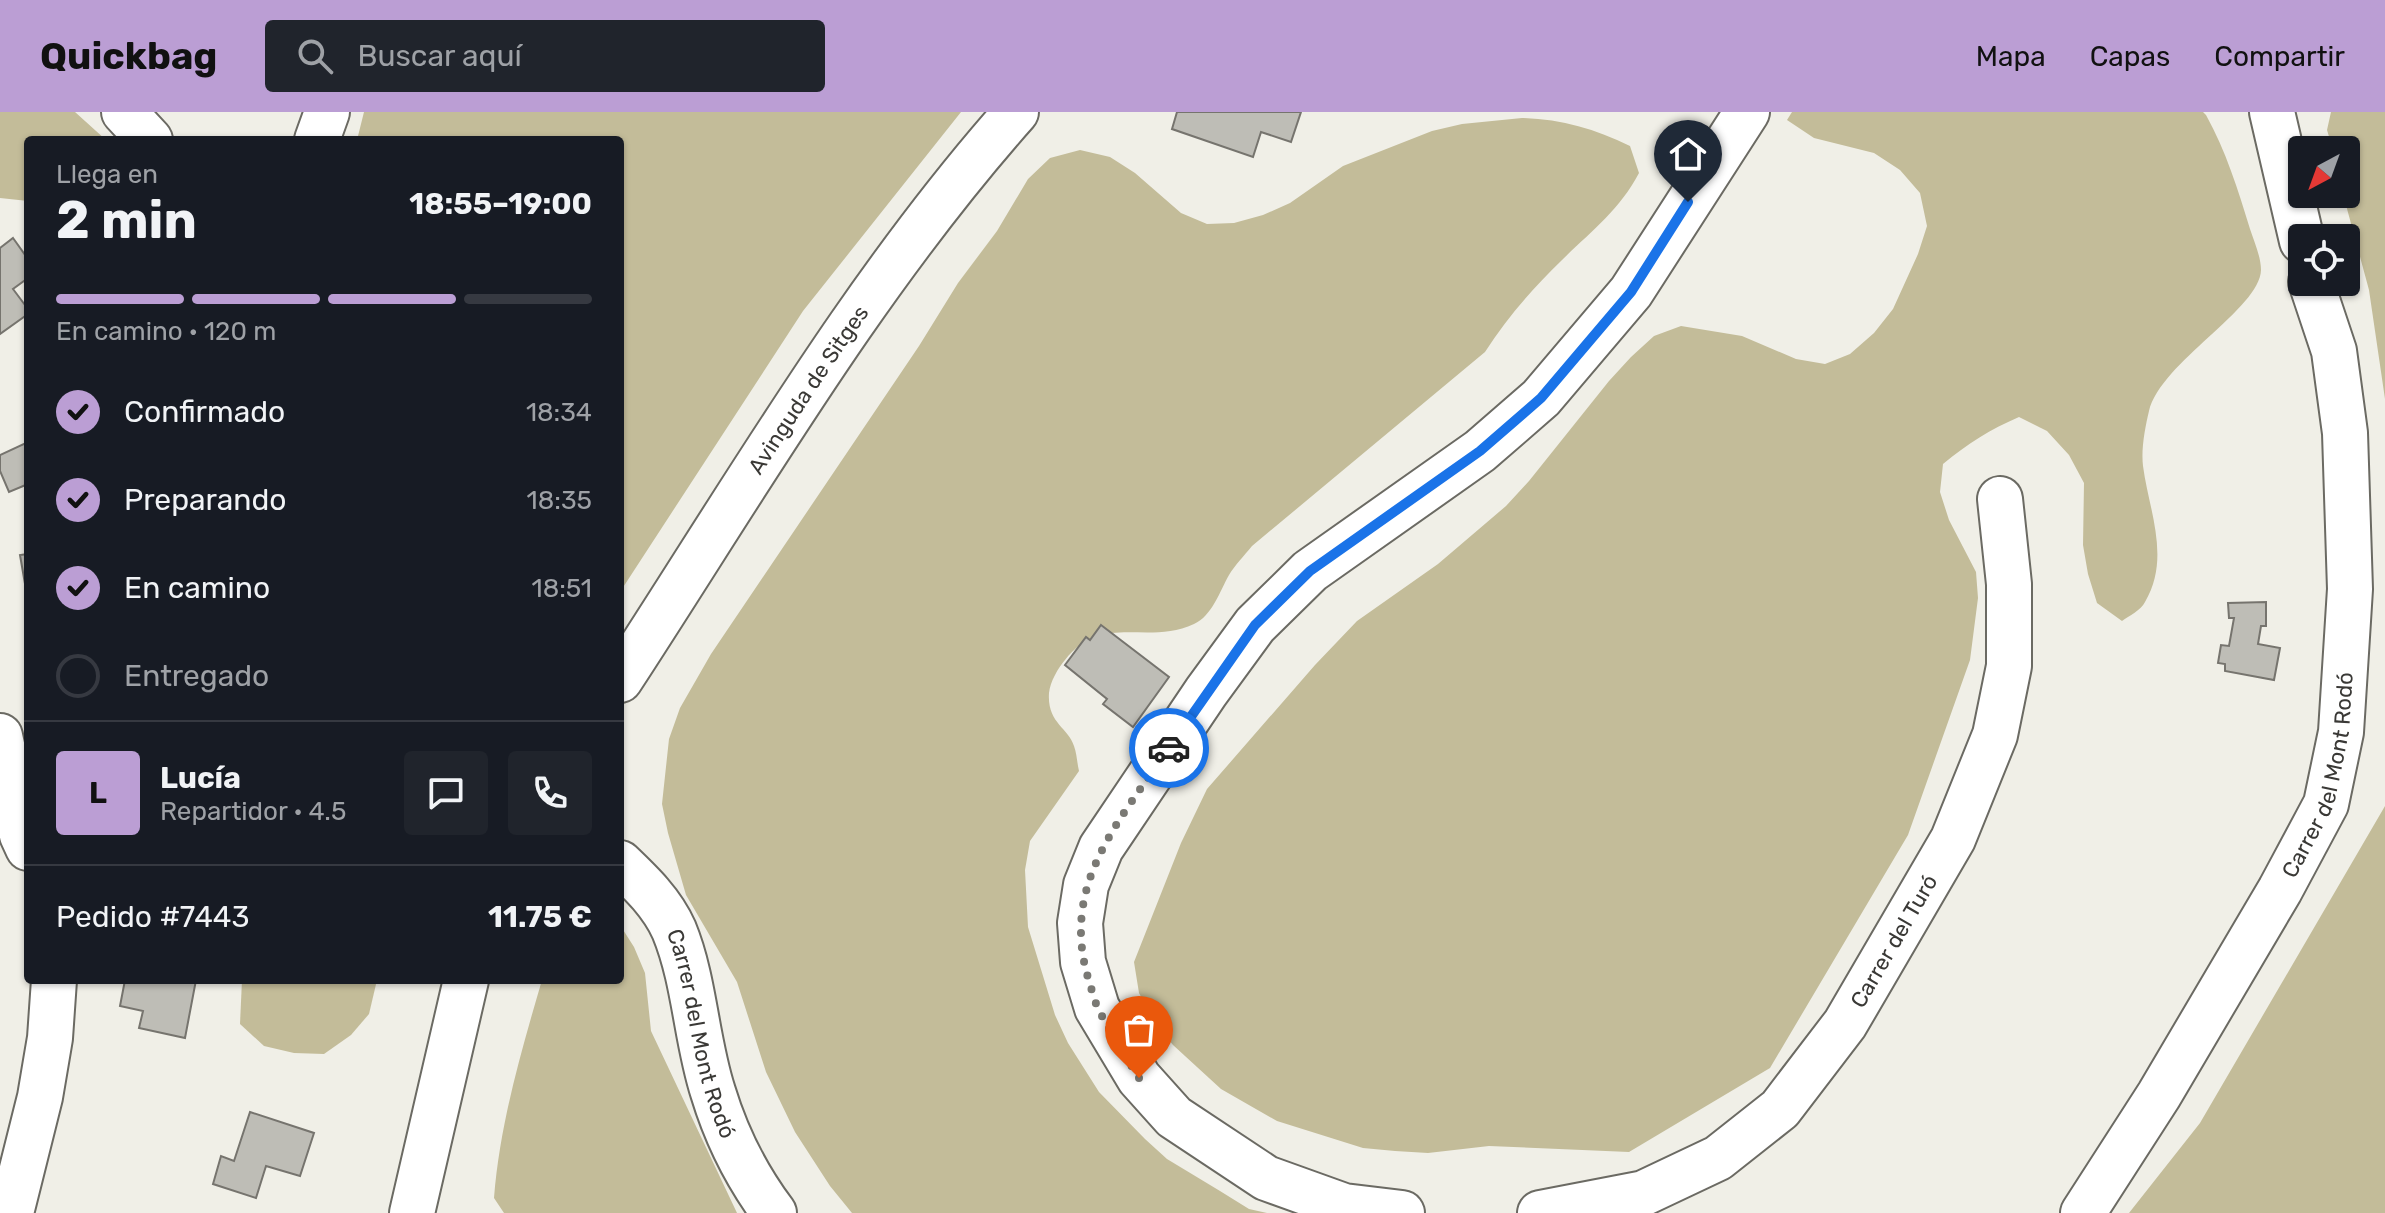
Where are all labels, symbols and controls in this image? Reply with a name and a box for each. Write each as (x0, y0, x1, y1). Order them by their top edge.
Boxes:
search box (265, 20, 825, 92)
text: Quickbag (40, 33, 217, 79)
icon: search (293, 34, 337, 78)
text: Buscar aquí (357, 38, 522, 74)
text: Mapa (1976, 40, 2046, 73)
text: Capas (2090, 40, 2170, 73)
text: Compartir (2214, 40, 2345, 73)
pin (1654, 120, 1722, 202)
icon: home (1666, 132, 1710, 176)
north arrow (2288, 136, 2360, 208)
map controls (2288, 136, 2360, 296)
text: Llega en (56, 159, 158, 190)
text: 18:55–19:00 (409, 186, 592, 222)
text: 2 min (56, 189, 197, 251)
button: locate (2288, 224, 2360, 296)
street label: Avinguda de Sitges (742, 300, 874, 479)
text: En camino · 120 m (56, 316, 276, 347)
icon: check (56, 390, 100, 434)
text: Confirmado (124, 394, 285, 430)
text: 18:34 (526, 397, 592, 428)
icon: check (56, 478, 100, 522)
text: Preparando (124, 482, 287, 518)
text: 18:35 (527, 485, 592, 516)
icon: check (56, 566, 100, 610)
text: En camino (124, 570, 270, 606)
text: 18:51 (532, 573, 592, 604)
text: Entregado (124, 658, 269, 694)
street label: Carrer del Mont Rodó (2276, 671, 2358, 882)
courier (1129, 708, 1209, 788)
icon: car (1147, 726, 1191, 770)
button: chat (404, 751, 488, 835)
button: phone (508, 751, 592, 835)
text: Lucía (160, 760, 241, 796)
text: L (89, 775, 107, 811)
text: Repartidor · 4.5 (160, 796, 346, 827)
street label: Carrer del Turó (1844, 870, 1943, 1012)
text: Pedido #7443 (56, 899, 250, 935)
text: 11.75 € (488, 899, 592, 935)
street label: Carrer del Mont Rodó (661, 925, 742, 1142)
pin (1105, 996, 1173, 1078)
icon: bag (1117, 1008, 1161, 1052)

